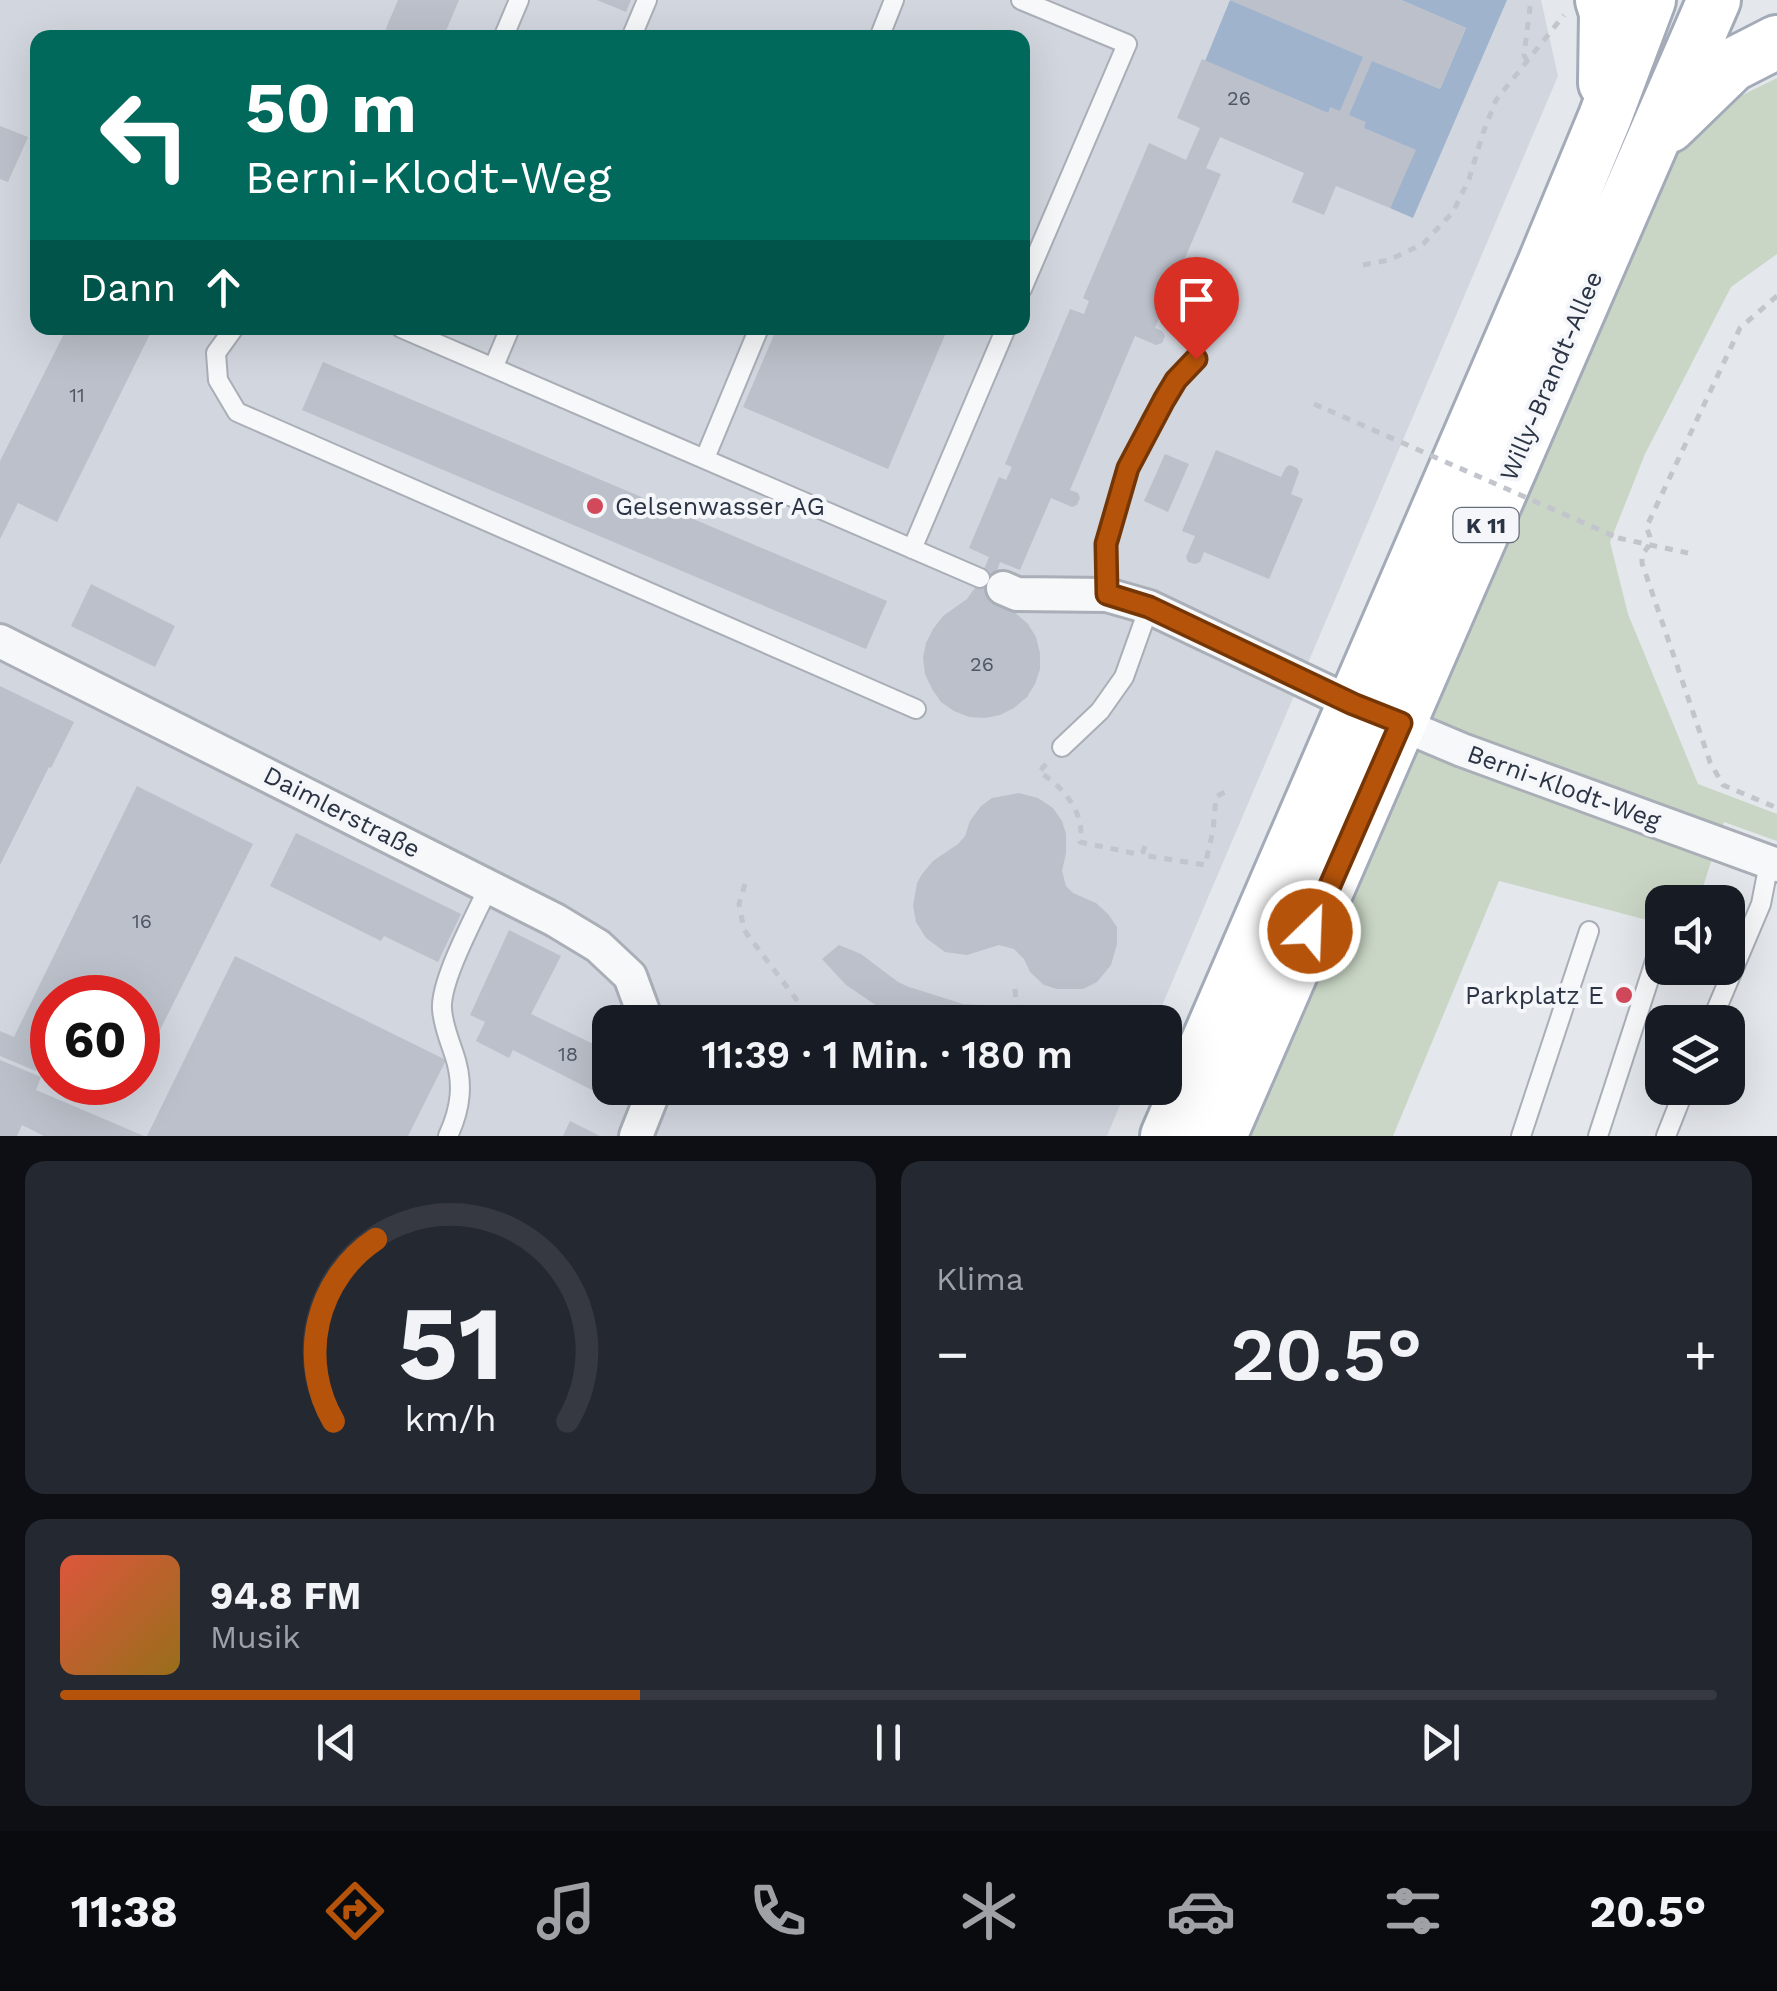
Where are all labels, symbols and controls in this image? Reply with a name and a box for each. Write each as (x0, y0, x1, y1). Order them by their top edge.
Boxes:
text: 50 m (245, 67, 417, 149)
icon: left (80, 70, 210, 200)
house number: 26 (1227, 86, 1251, 110)
text: Berni-Klodt-Weg (245, 151, 611, 204)
pin (1154, 257, 1239, 360)
icon: ahead (196, 260, 251, 315)
text: Dann (80, 266, 176, 310)
street label: Willy-Brandt-Allee (1494, 267, 1608, 485)
icon: arrive (1169, 272, 1224, 327)
house number: 11 (69, 383, 85, 407)
place label: Gelsenwasser AG (615, 492, 825, 521)
marker: Gelsenwasser AG (584, 495, 606, 517)
road number: K 11 (1454, 508, 1518, 542)
house number: 26 (970, 652, 994, 676)
street label: Berni-Klodt-Weg (1463, 739, 1665, 836)
street label: Daimlerstraße (259, 760, 425, 864)
position arrow (1258, 879, 1362, 983)
map controls (1645, 885, 1745, 1105)
button: sound (1645, 885, 1745, 985)
house number: 16 (132, 909, 152, 933)
speed limit sign: 60 (30, 975, 160, 1105)
place label: Parkplatz E (1465, 981, 1604, 1010)
marker: Parkplatz E (1613, 984, 1635, 1006)
button: layers (1645, 1005, 1745, 1105)
text: 11:39 · 1 Min. · 180 m (701, 1033, 1073, 1077)
house number: 18 (558, 1042, 578, 1066)
text: Klima (936, 1260, 1024, 1298)
text: 51 (398, 1282, 503, 1404)
text: 20.5° (1231, 1310, 1422, 1398)
text: − (936, 1322, 969, 1386)
text: + (1684, 1322, 1717, 1386)
text: km/h (404, 1398, 497, 1440)
text: 94.8 FM (210, 1574, 361, 1618)
text: Musik (210, 1618, 300, 1656)
icon: previous (309, 1715, 364, 1770)
icon: pause (861, 1715, 916, 1770)
icon: next (1413, 1715, 1468, 1770)
icon: directions (320, 1876, 390, 1946)
icon: music (531, 1876, 601, 1946)
icon: phone (743, 1876, 813, 1946)
icon: climate (954, 1876, 1024, 1946)
icon: car (1166, 1876, 1236, 1946)
icon: filters (1378, 1876, 1448, 1946)
text: 11:38 (71, 1885, 178, 1938)
text: 20.5° (1589, 1885, 1706, 1938)

